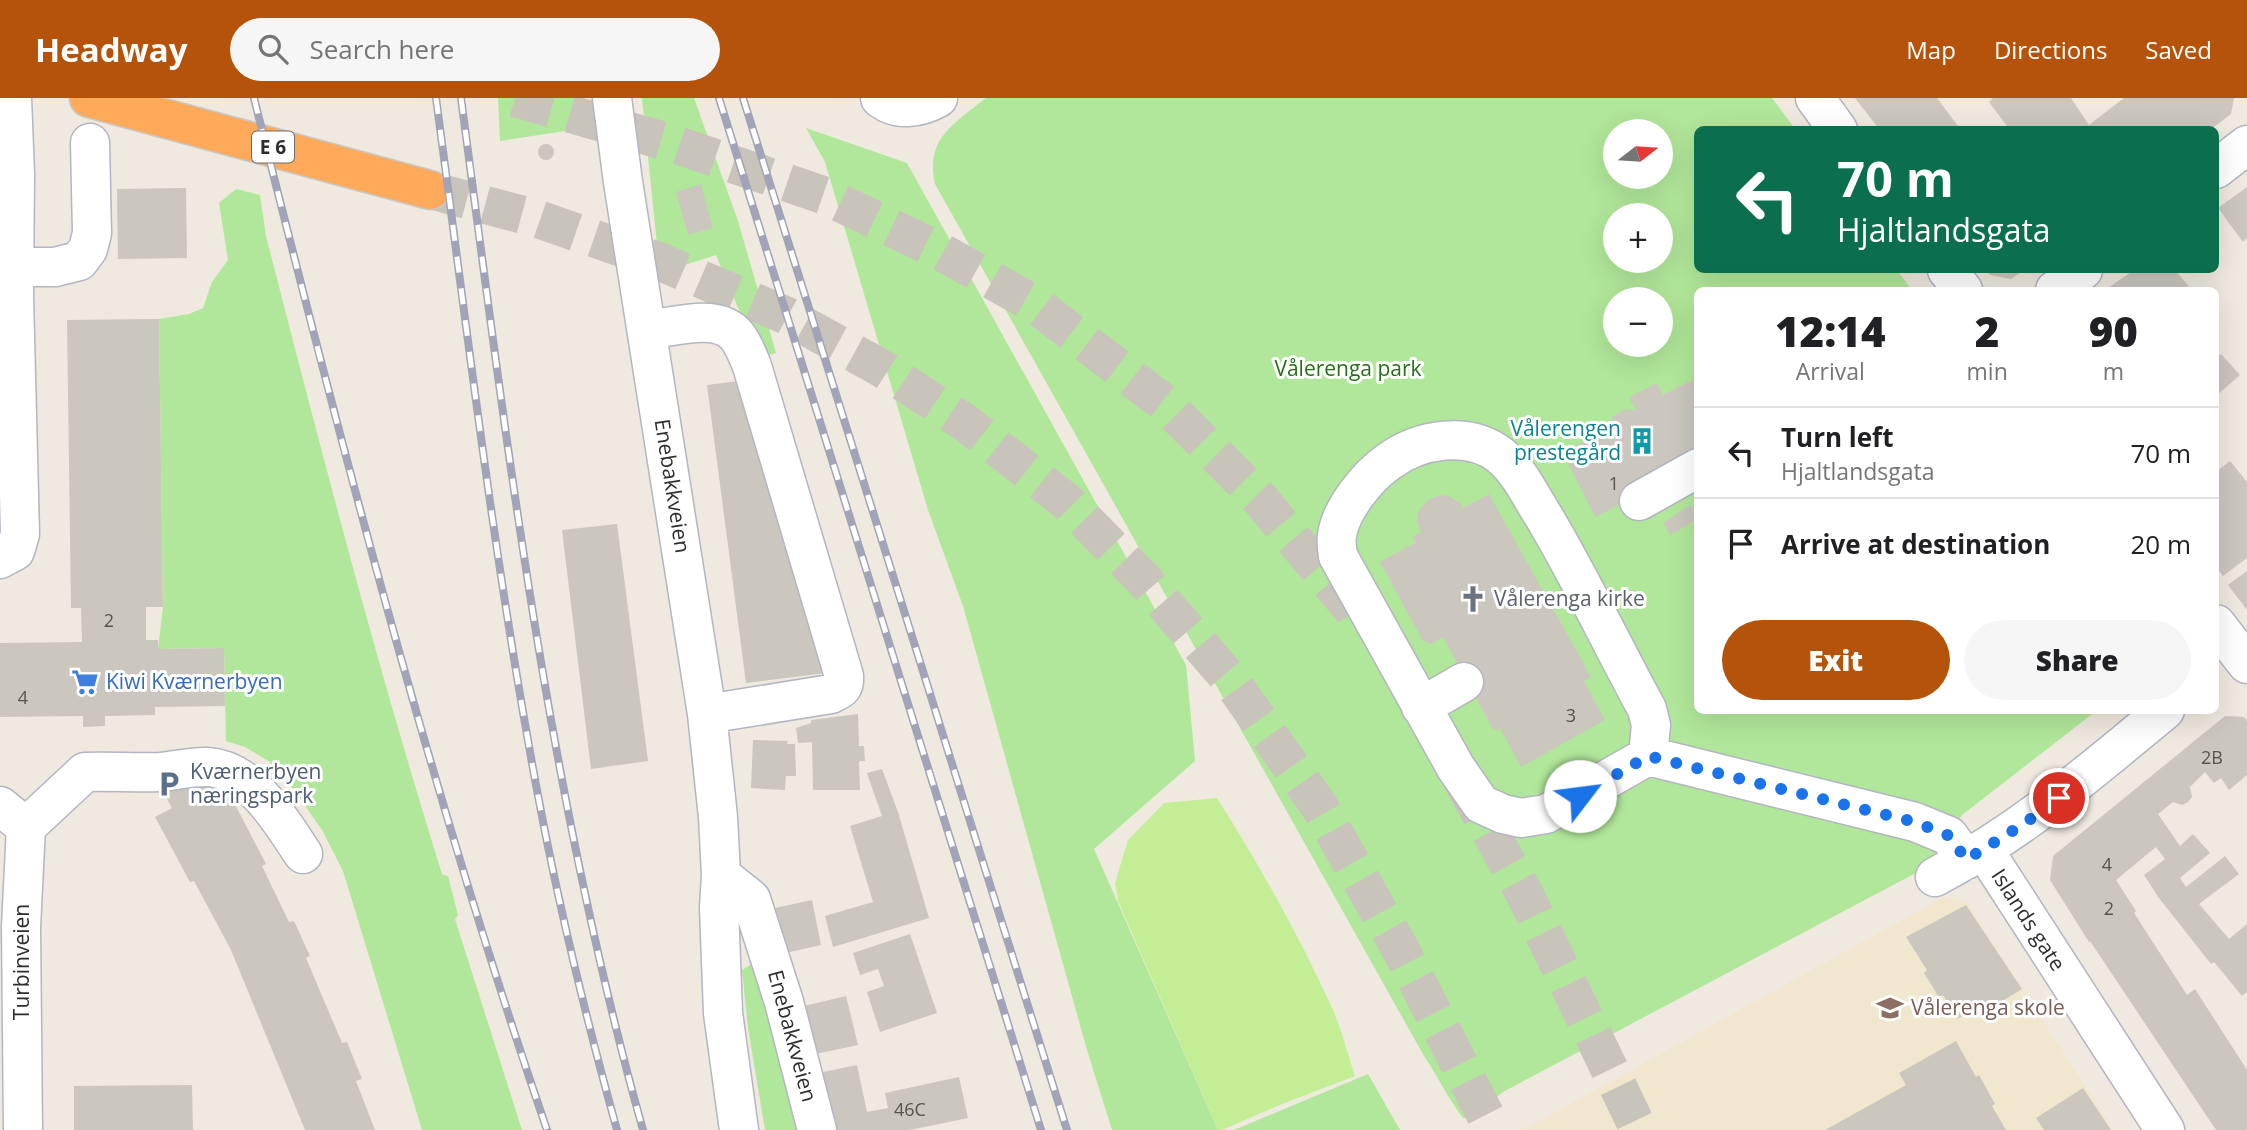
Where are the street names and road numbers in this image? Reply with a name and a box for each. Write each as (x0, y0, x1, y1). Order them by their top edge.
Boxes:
road number: E 6 (252, 132, 294, 162)
street label: Enebakkveien (649, 417, 697, 555)
street label: Islands gate (1985, 863, 2072, 976)
street label: Turbinveien (7, 904, 35, 1020)
street label: Enebakkveien (762, 967, 824, 1105)

